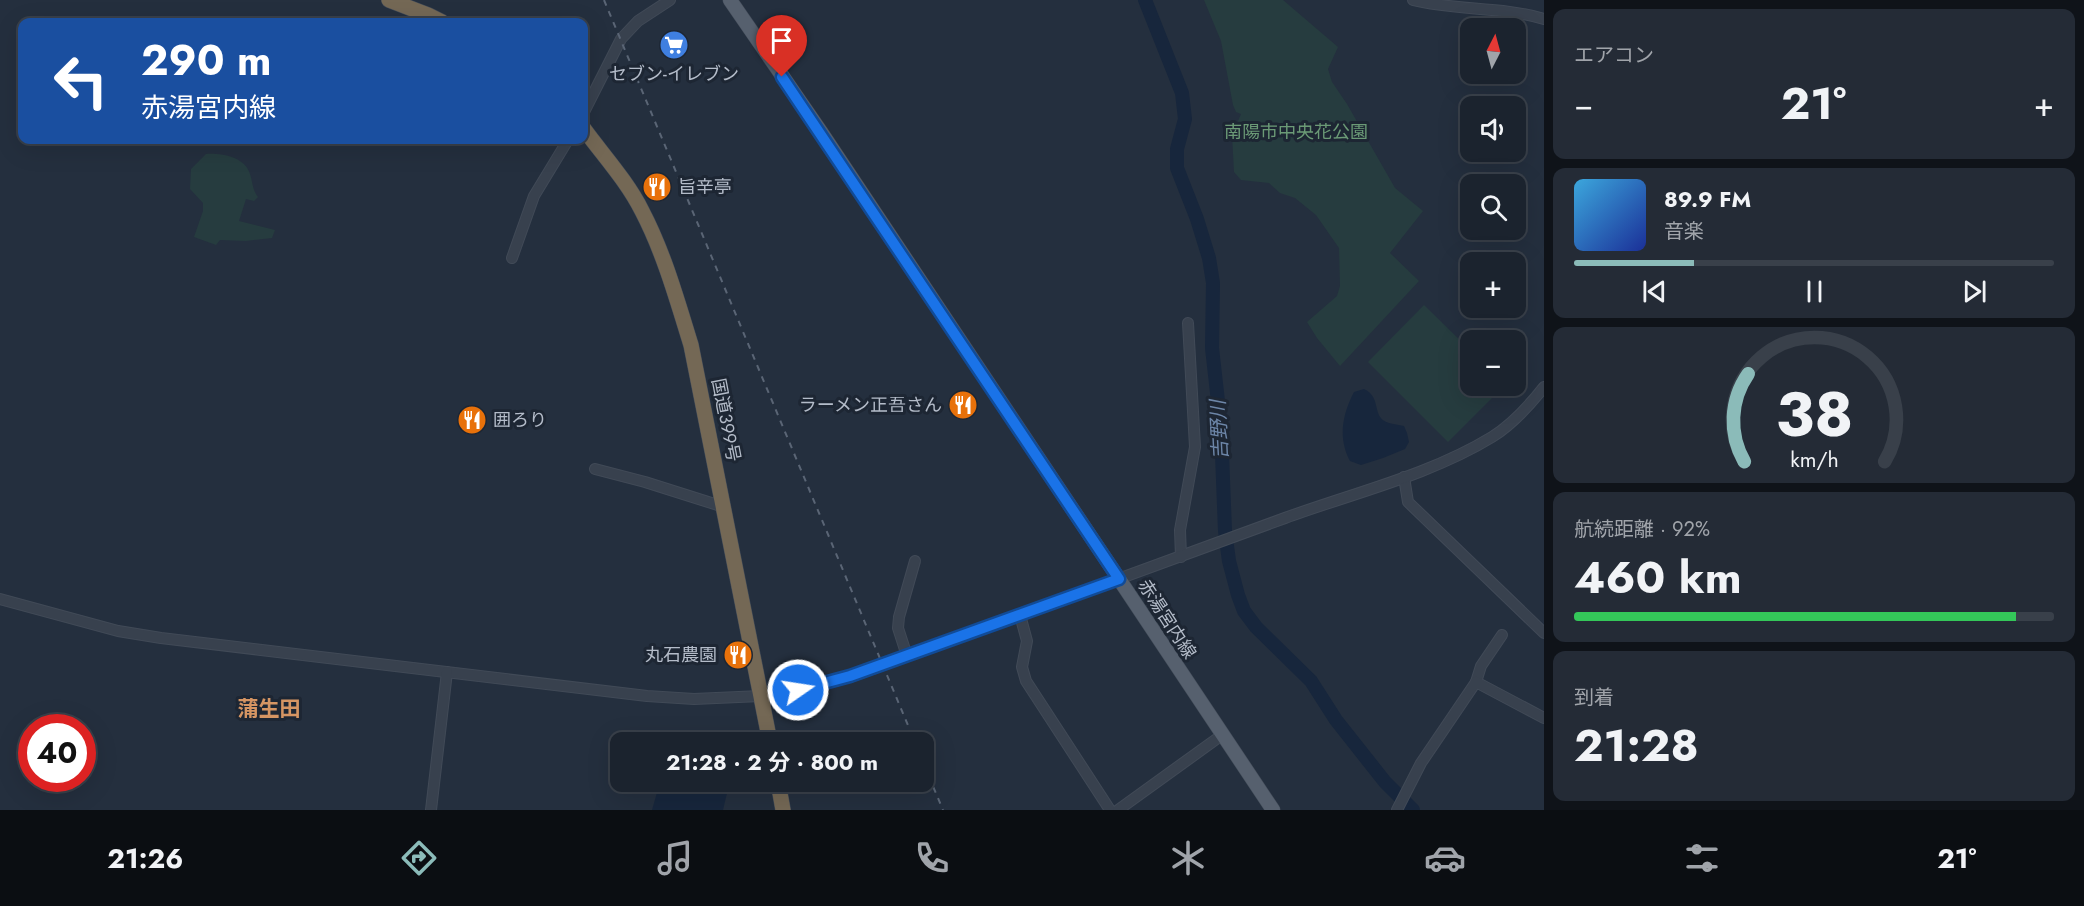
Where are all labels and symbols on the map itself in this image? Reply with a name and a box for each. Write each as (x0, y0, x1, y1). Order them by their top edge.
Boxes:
pin (756, 15, 807, 77)
north arrow (1460, 18, 1526, 84)
supermarket icon: セブン-イレブン (658, 29, 690, 61)
place label: セブン-イレブン (609, 61, 739, 87)
park label: 南陽市中央花公園 (1224, 119, 1368, 145)
restaurant icon: 旨辛亭 (641, 171, 673, 203)
place label: 旨辛亭 (678, 174, 732, 200)
street label: 国道399号 (705, 376, 747, 464)
restaurant icon: ラーメン正吾さん (947, 389, 979, 421)
place label: ラーメン正吾さん (799, 392, 942, 418)
water label: 吉野川 (1203, 397, 1236, 461)
restaurant icon: 囲ろり (456, 404, 488, 436)
place label: 囲ろり (493, 407, 547, 433)
street label: 赤湯宮内線 (1132, 574, 1202, 664)
restaurant icon: 丸石農園 (722, 639, 754, 671)
place label: 丸石農園 (645, 642, 717, 668)
position arrow (766, 658, 830, 722)
district label: 蒲生田 (238, 694, 301, 724)
speed limit sign: 40 (18, 714, 96, 792)

